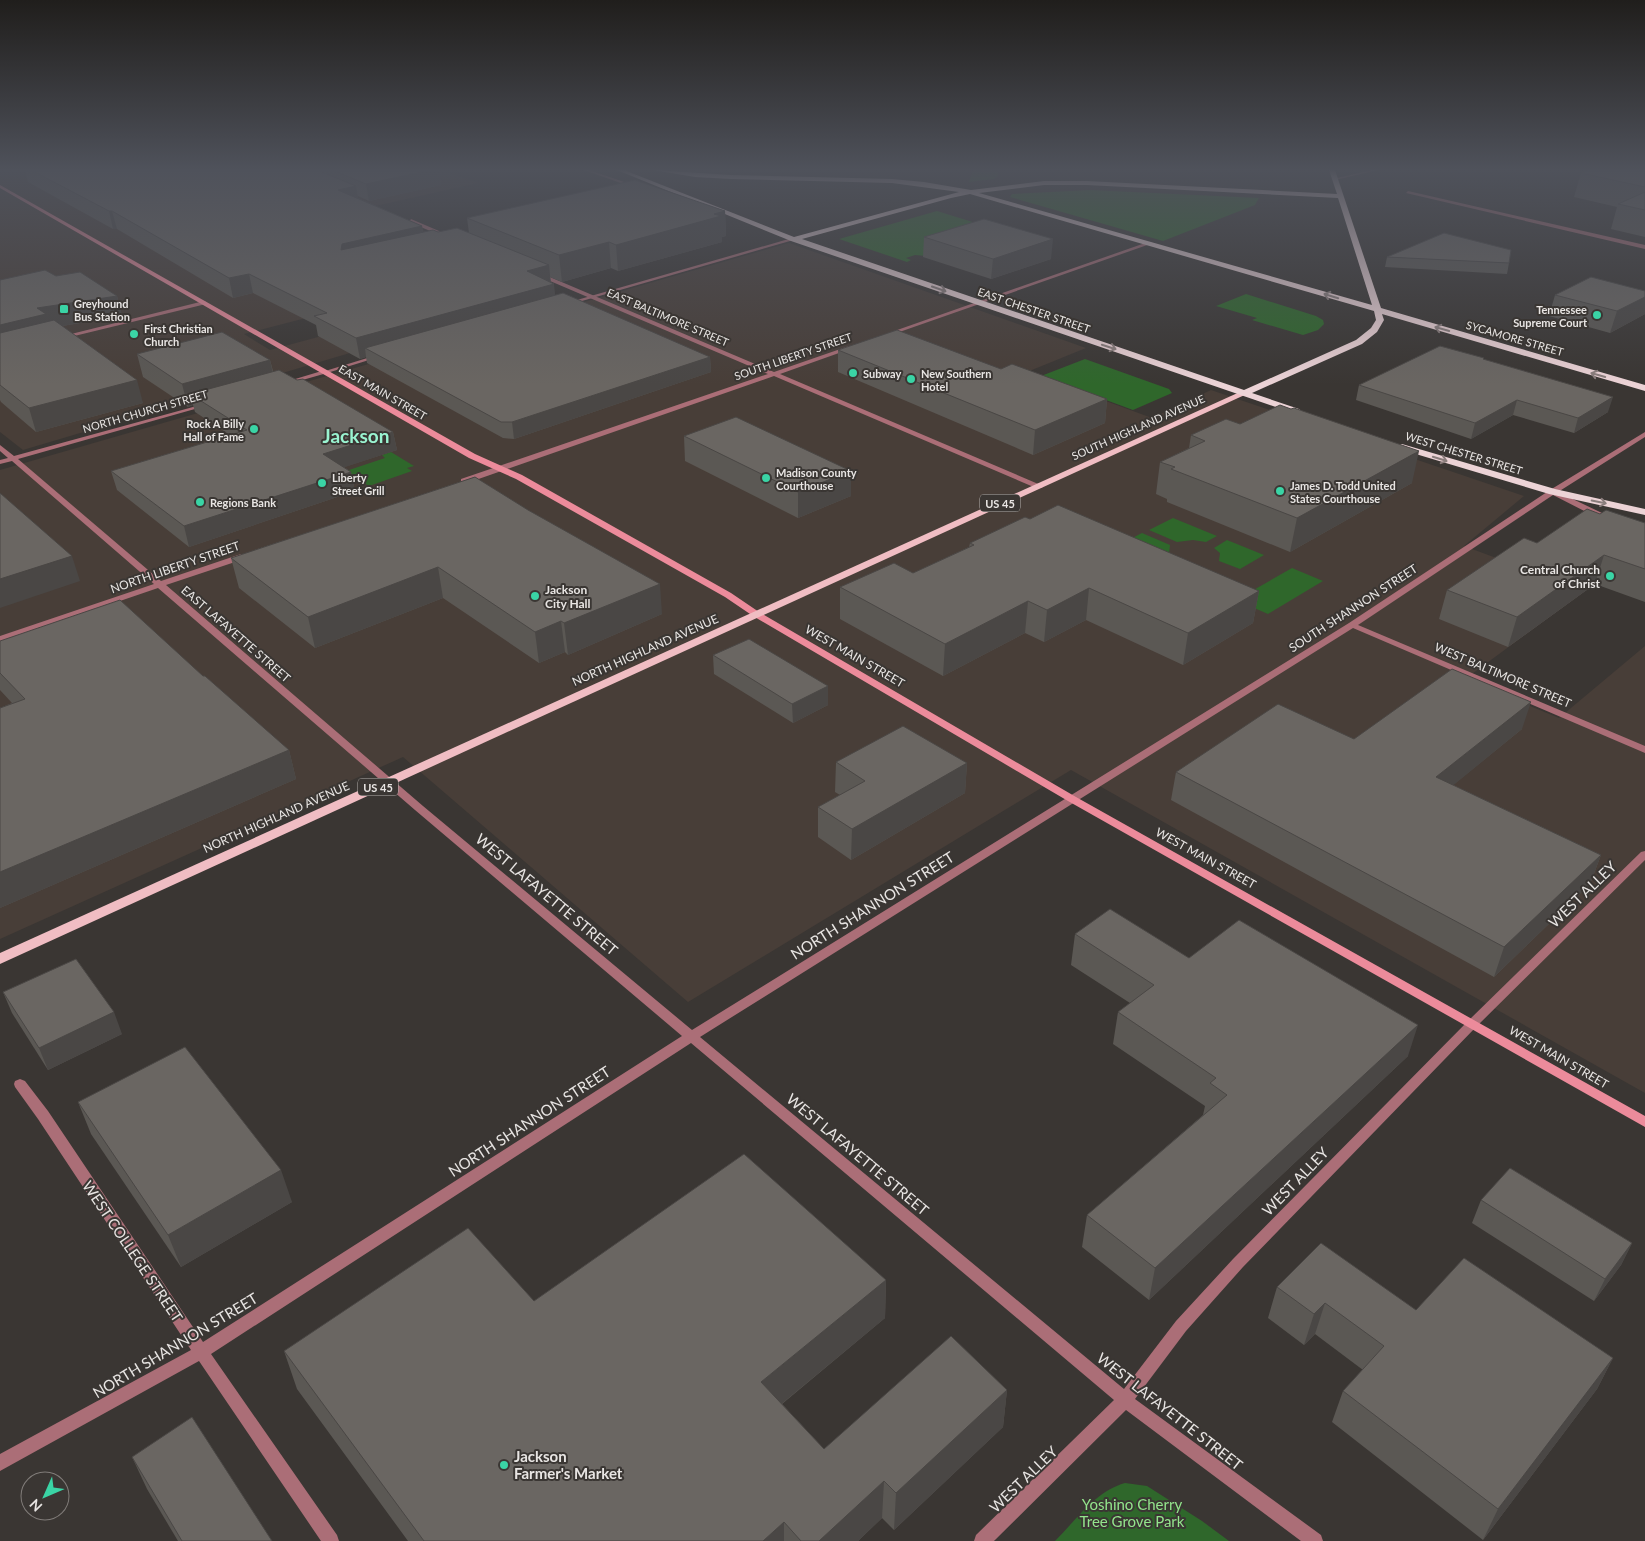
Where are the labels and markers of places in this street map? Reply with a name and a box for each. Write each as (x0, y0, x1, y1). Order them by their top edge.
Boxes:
place label: Greyhound Bus Station (74, 297, 130, 323)
marker: Greyhound Bus Station (58, 303, 70, 315)
place label: Tennessee Supreme Court (1513, 303, 1588, 329)
marker: Tennessee Supreme Court (1591, 309, 1603, 321)
place label: First Christian Church (144, 322, 213, 348)
marker: First Christian Church (128, 328, 140, 340)
marker: Subway (847, 367, 859, 379)
place label: Subway (863, 367, 901, 380)
place label: New Southern Hotel (921, 367, 991, 393)
marker: New Southern Hotel (905, 373, 917, 385)
place label: Rock A Billy Hall of Fame (183, 417, 244, 443)
marker: Rock A Billy Hall of Fame (248, 423, 260, 435)
place label: Madison County Courthouse (776, 466, 857, 492)
place label: Liberty Street Grill (332, 471, 385, 497)
marker: Madison County Courthouse (760, 472, 772, 484)
marker: Liberty Street Grill (316, 477, 328, 489)
place label: James D. Todd United States Courthouse (1290, 479, 1396, 505)
marker: James D. Todd United States Courthouse (1274, 485, 1286, 497)
marker: Regions Bank (194, 496, 206, 508)
place label: Regions Bank (210, 496, 276, 509)
place label: Central Church of Christ (1520, 562, 1601, 591)
marker: Central Church of Christ (1604, 570, 1616, 582)
place label: Jackson City Hall (545, 582, 591, 611)
marker: Jackson City Hall (529, 590, 541, 602)
place label: Jackson Farmer's Market (514, 1447, 623, 1482)
marker: Jackson Farmer's Market (498, 1459, 510, 1471)

